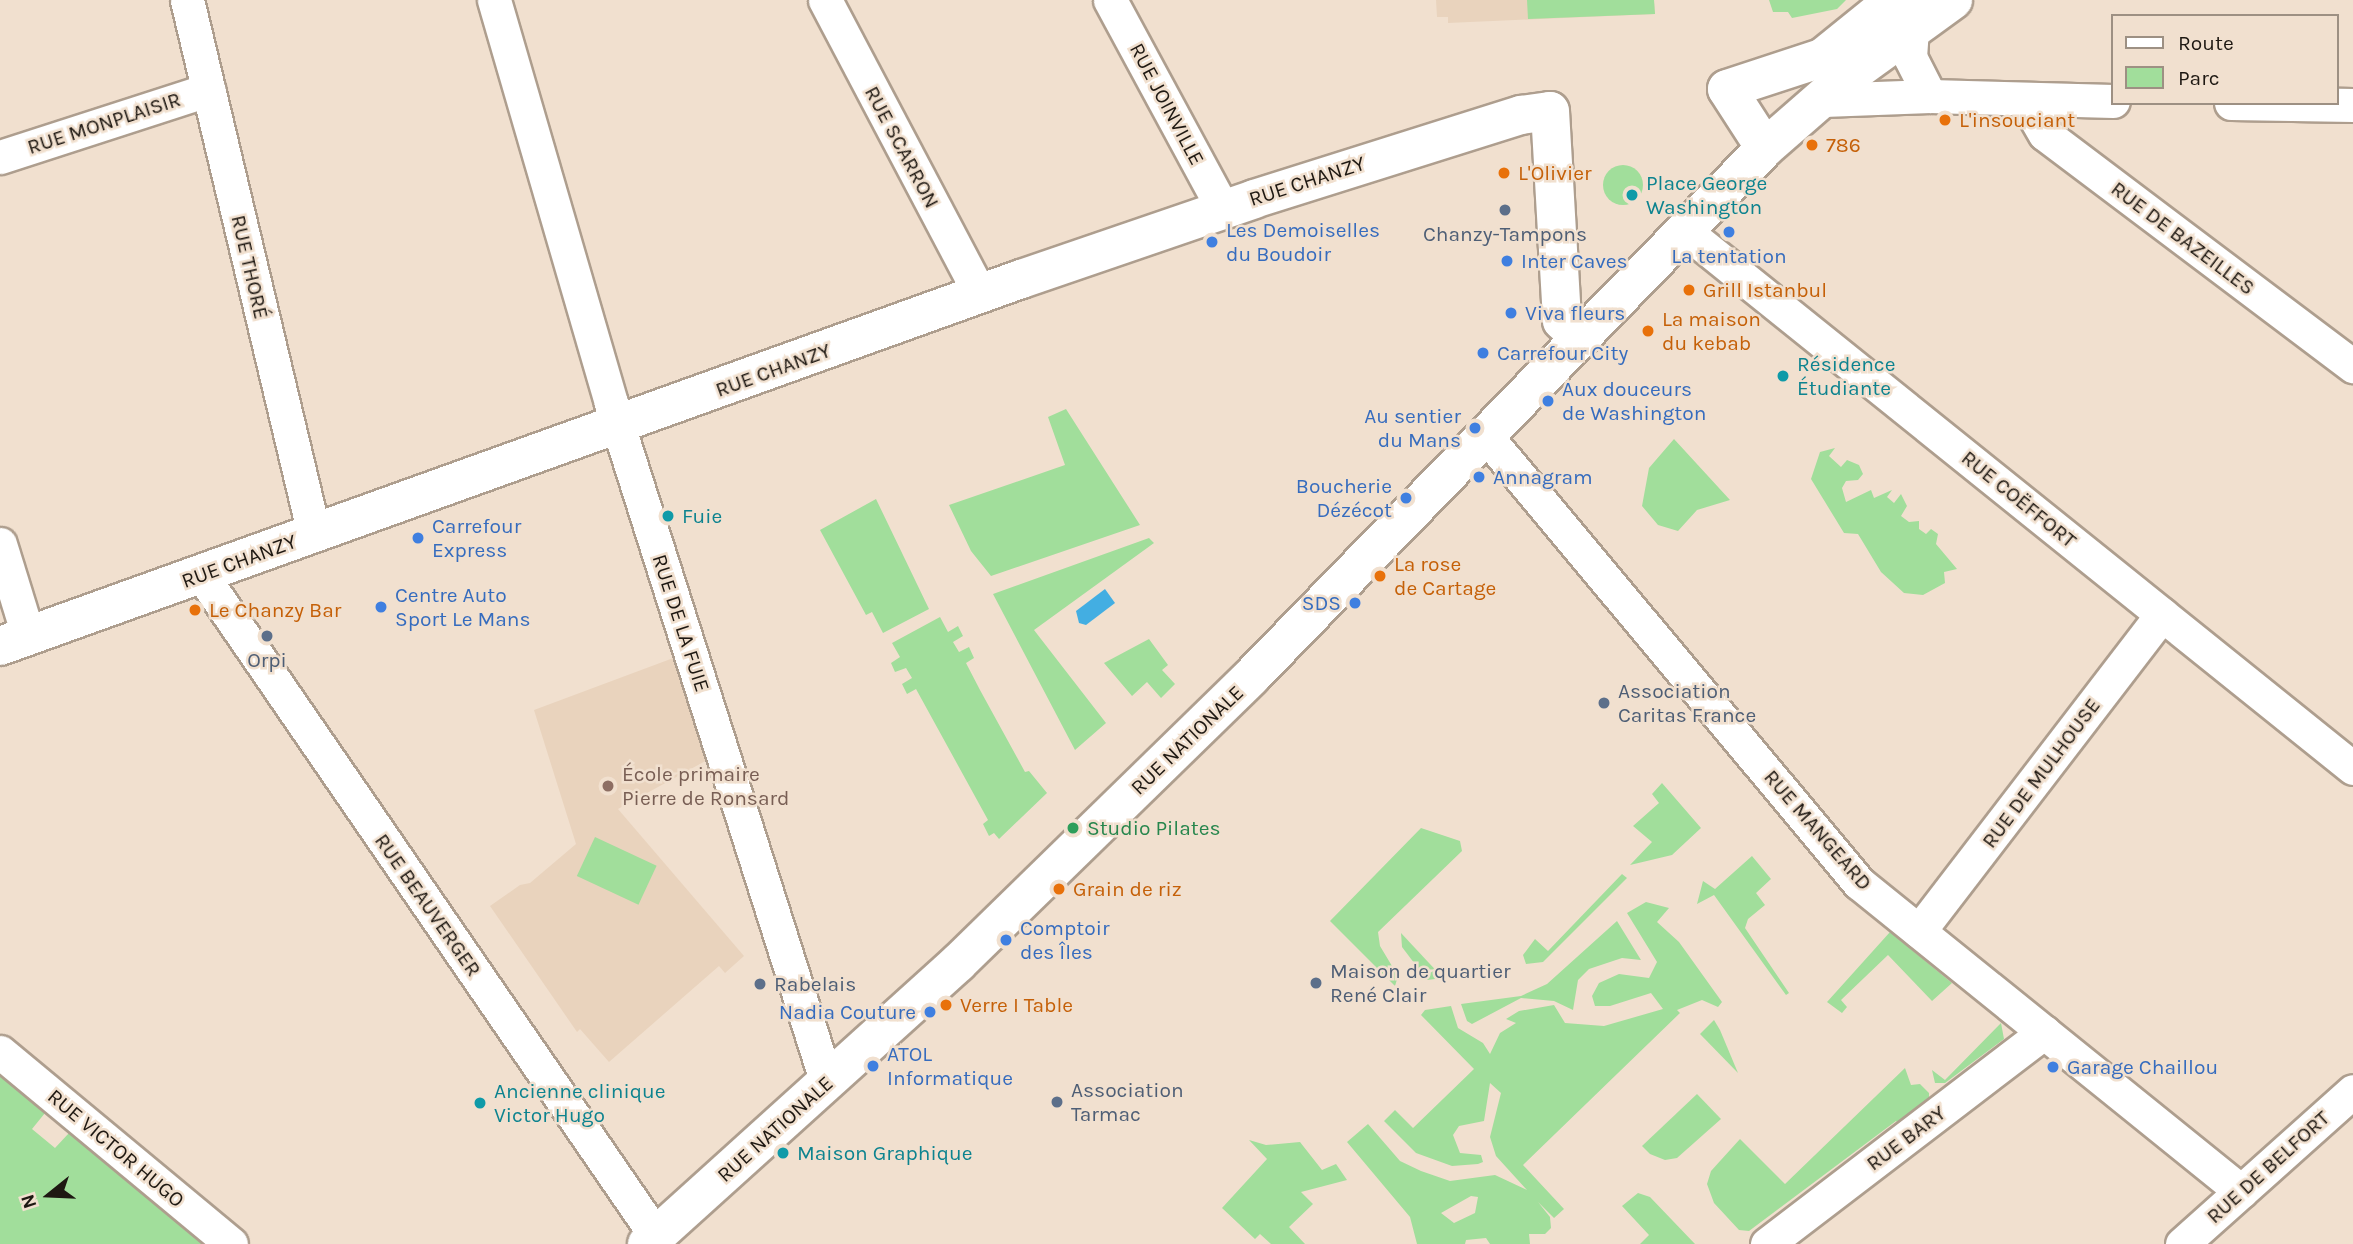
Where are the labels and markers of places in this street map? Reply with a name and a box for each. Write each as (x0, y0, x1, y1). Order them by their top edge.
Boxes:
place label: L'insouciant (1959, 107, 2075, 133)
marker: L'insouciant (1937, 112, 1953, 128)
place label: 786 (1826, 132, 1861, 158)
marker: 786 (1804, 137, 1820, 153)
place label: L'Olivier (1518, 160, 1592, 186)
marker: L'Olivier (1496, 165, 1512, 181)
place label: Place George Washington (1646, 170, 1767, 220)
marker: Place George Washington (1624, 187, 1640, 203)
marker: Chanzy-Tampons (1497, 202, 1513, 218)
place label: Les Demoiselles du Boudoir (1226, 217, 1380, 267)
place label: Chanzy-Tampons (1423, 221, 1587, 247)
marker: La tentation (1721, 224, 1737, 240)
marker: Les Demoiselles du Boudoir (1204, 234, 1220, 250)
place label: La tentation (1671, 243, 1787, 269)
place label: Inter Caves (1521, 248, 1628, 274)
marker: Inter Caves (1499, 253, 1515, 269)
place label: Grill Istanbul (1703, 277, 1827, 303)
marker: Grill Istanbul (1681, 282, 1697, 298)
place label: Viva fleurs (1525, 300, 1625, 326)
marker: Viva fleurs (1503, 305, 1519, 321)
place label: La maison du kebab (1662, 306, 1761, 356)
marker: La maison du kebab (1640, 323, 1656, 339)
place label: Carrefour City (1497, 340, 1628, 366)
marker: Carrefour City (1475, 345, 1491, 361)
place label: Résidence Étudiante (1797, 351, 1895, 401)
marker: Résidence Étudiante (1775, 368, 1791, 384)
place label: Aux douceurs de Washington (1562, 376, 1706, 426)
marker: Aux douceurs de Washington (1540, 393, 1556, 409)
place label: Au sentier du Mans (1364, 403, 1461, 453)
marker: Au sentier du Mans (1467, 420, 1483, 436)
place label: Annagram (1493, 464, 1593, 490)
marker: Annagram (1471, 469, 1487, 485)
place label: Boucherie Dézécot (1296, 473, 1392, 523)
marker: Boucherie Dézécot (1398, 490, 1414, 506)
place label: Fuie (682, 503, 722, 529)
marker: Fuie (660, 508, 676, 524)
place label: Carrefour Express (432, 513, 521, 563)
marker: Carrefour Express (410, 530, 426, 546)
place label: La rose de Cartage (1394, 551, 1496, 601)
marker: La rose de Cartage (1372, 568, 1388, 584)
place label: Centre Auto Sport Le Mans (395, 582, 531, 632)
place label: SDS (1302, 590, 1341, 616)
marker: SDS (1347, 595, 1363, 611)
place label: Le Chanzy Bar (209, 597, 341, 623)
marker: Centre Auto Sport Le Mans (373, 599, 389, 615)
marker: Le Chanzy Bar (187, 602, 203, 618)
marker: Orpi (259, 628, 275, 644)
place label: Orpi (247, 647, 287, 673)
place label: Association Caritas France (1618, 678, 1756, 728)
marker: Association Caritas France (1596, 695, 1612, 711)
place label: École primaire Pierre de Ronsard (622, 761, 789, 811)
marker: École primaire Pierre de Ronsard (600, 778, 616, 794)
place label: Studio Pilates (1087, 815, 1221, 841)
marker: Studio Pilates (1065, 820, 1081, 836)
place label: Grain de riz (1073, 876, 1182, 902)
marker: Grain de riz (1051, 881, 1067, 897)
place label: Comptoir des Îles (1020, 915, 1109, 965)
marker: Comptoir des Îles (998, 932, 1014, 948)
place label: Maison de quartier René Clair (1330, 958, 1511, 1008)
place label: Rabelais (774, 971, 856, 997)
marker: Maison de quartier René Clair (1308, 975, 1324, 991)
marker: Rabelais (752, 976, 768, 992)
place label: Verre I Table (960, 992, 1073, 1018)
marker: Verre I Table (938, 997, 954, 1013)
place label: Nadia Couture (779, 999, 916, 1025)
marker: Nadia Couture (922, 1004, 938, 1020)
place label: ATOL Informatique (887, 1041, 1013, 1091)
place label: Garage Chaillou (2067, 1054, 2218, 1080)
marker: ATOL Informatique (865, 1058, 881, 1074)
marker: Garage Chaillou (2045, 1059, 2061, 1075)
place label: Association Tarmac (1071, 1077, 1184, 1127)
place label: Ancienne clinique Victor Hugo (494, 1078, 665, 1128)
marker: Association Tarmac (1049, 1094, 1065, 1110)
marker: Ancienne clinique Victor Hugo (472, 1095, 488, 1111)
place label: Maison Graphique (797, 1140, 972, 1166)
marker: Maison Graphique (775, 1145, 791, 1161)

